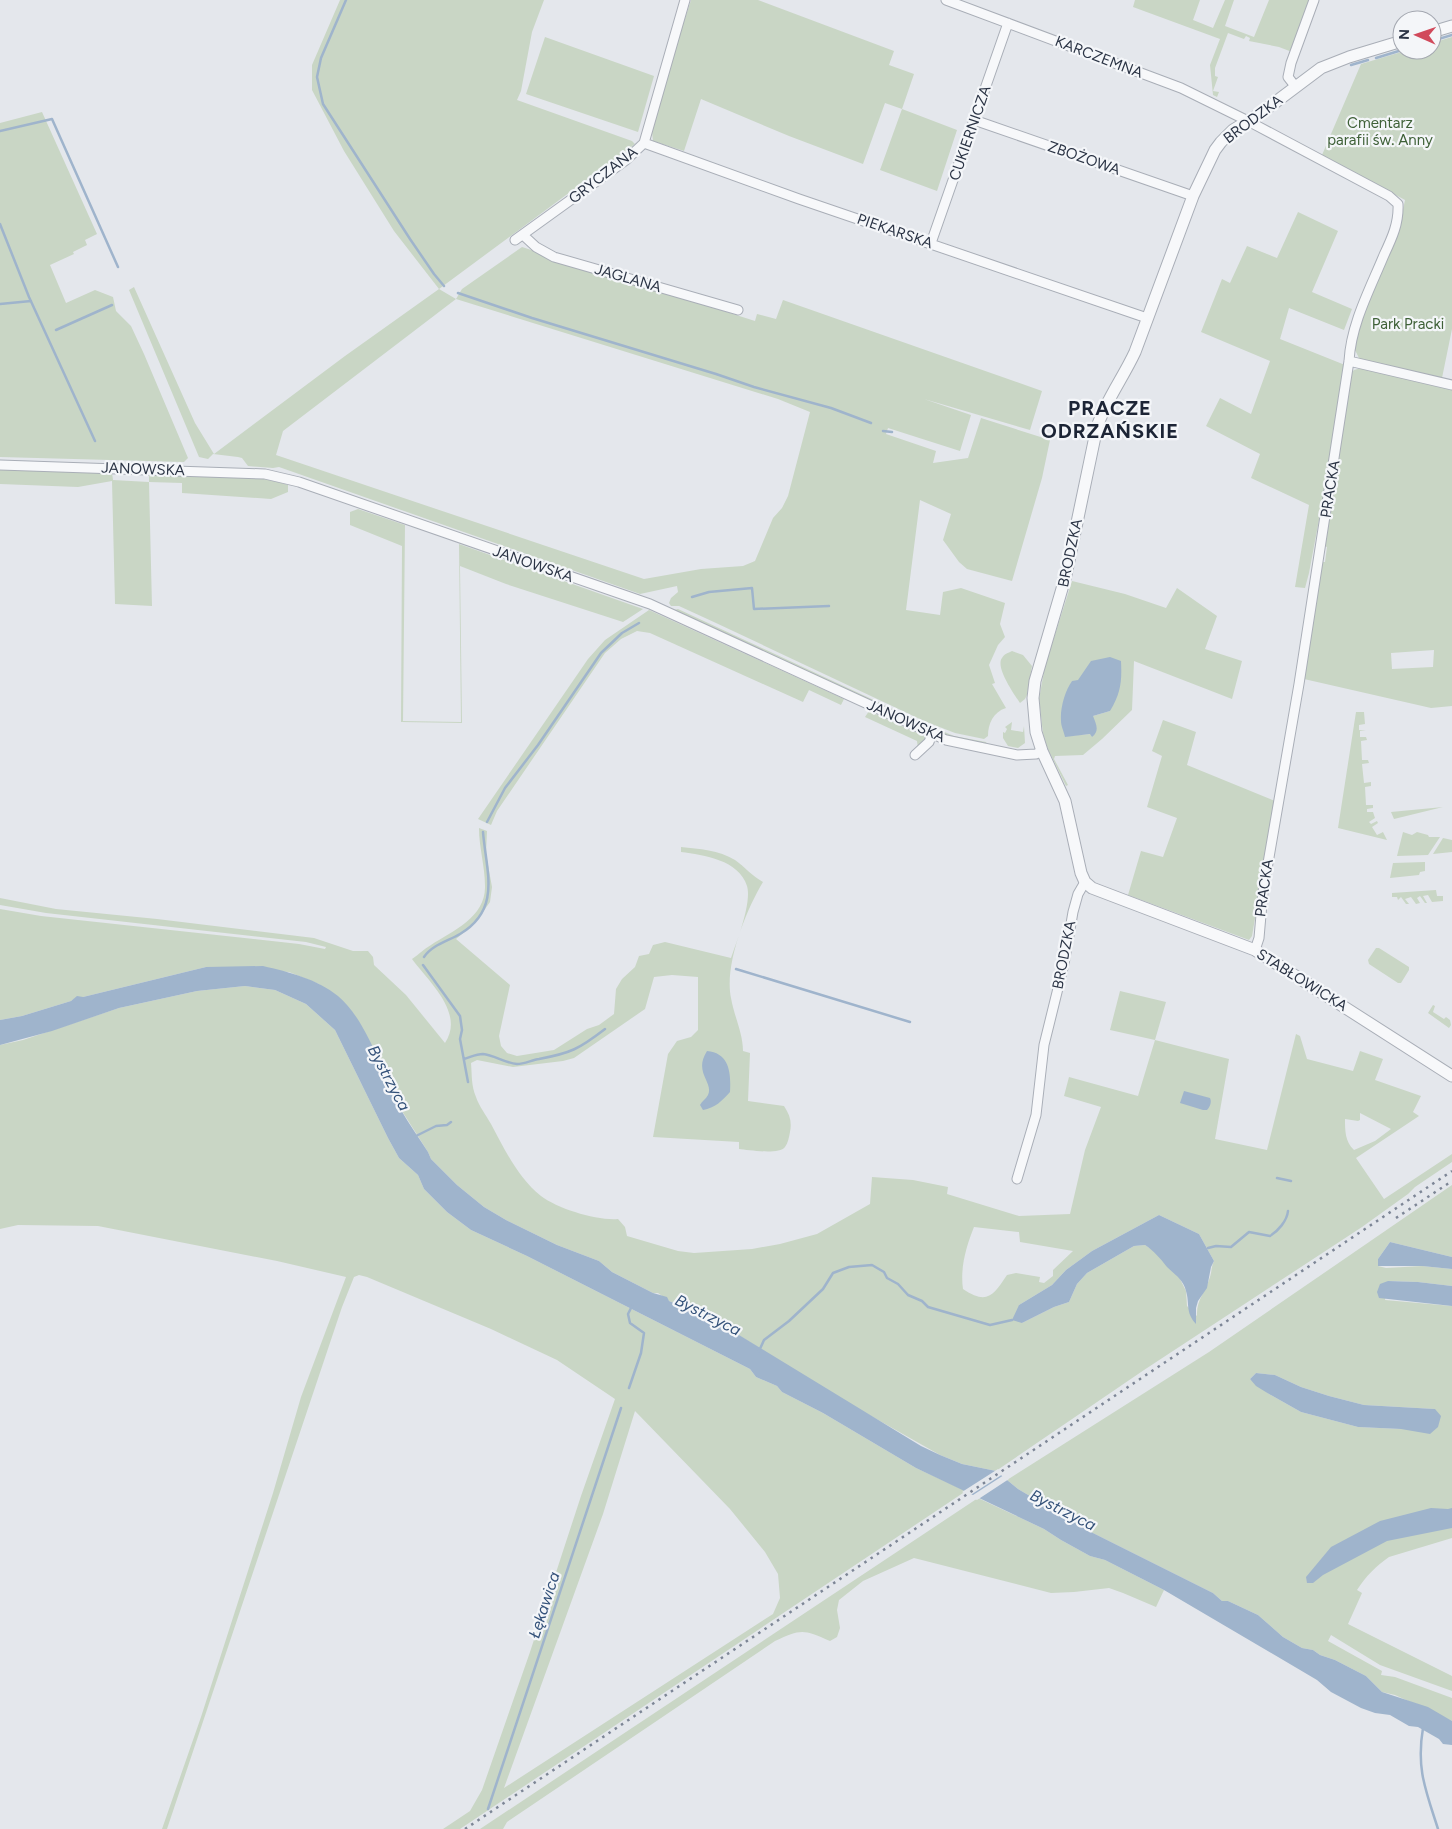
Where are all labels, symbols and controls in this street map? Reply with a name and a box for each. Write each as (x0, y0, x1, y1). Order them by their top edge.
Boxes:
north arrow (1392, 10, 1442, 60)
text: N (1396, 29, 1413, 40)
street label: KARCZEMNA (1053, 32, 1145, 82)
street label: CUKIERNICZA (945, 83, 995, 183)
street label: BRODZKA (1220, 91, 1286, 147)
park label: Cmentarz parafii św. Anny (1327, 114, 1433, 149)
street label: ZBOŻOWA (1045, 137, 1123, 179)
street label: GRYCZANA (565, 143, 641, 207)
street label: PIEKARSKA (855, 210, 935, 252)
street label: JAGLANA (593, 260, 663, 296)
park label: Park Pracki (1372, 315, 1444, 333)
district label: PRACZE ODRZAŃSKIE (1041, 396, 1179, 443)
street label: JANOWSKA (101, 459, 185, 479)
street label: PRACKA (1317, 459, 1343, 519)
street label: BRODZKA (1054, 517, 1086, 589)
street label: JANOWSKA (490, 542, 576, 586)
street label: JANOWSKA (864, 696, 948, 746)
street label: PRACKA (1251, 858, 1277, 918)
street label: BRODZKA (1049, 919, 1079, 991)
street label: STABŁOWICKA (1253, 945, 1351, 1015)
water label: Bystrzyca (364, 1042, 414, 1114)
water label: Bystrzyca (672, 1290, 744, 1340)
water label: Bystrzyca (1027, 1485, 1099, 1535)
water label: Łękawica (524, 1570, 564, 1640)

